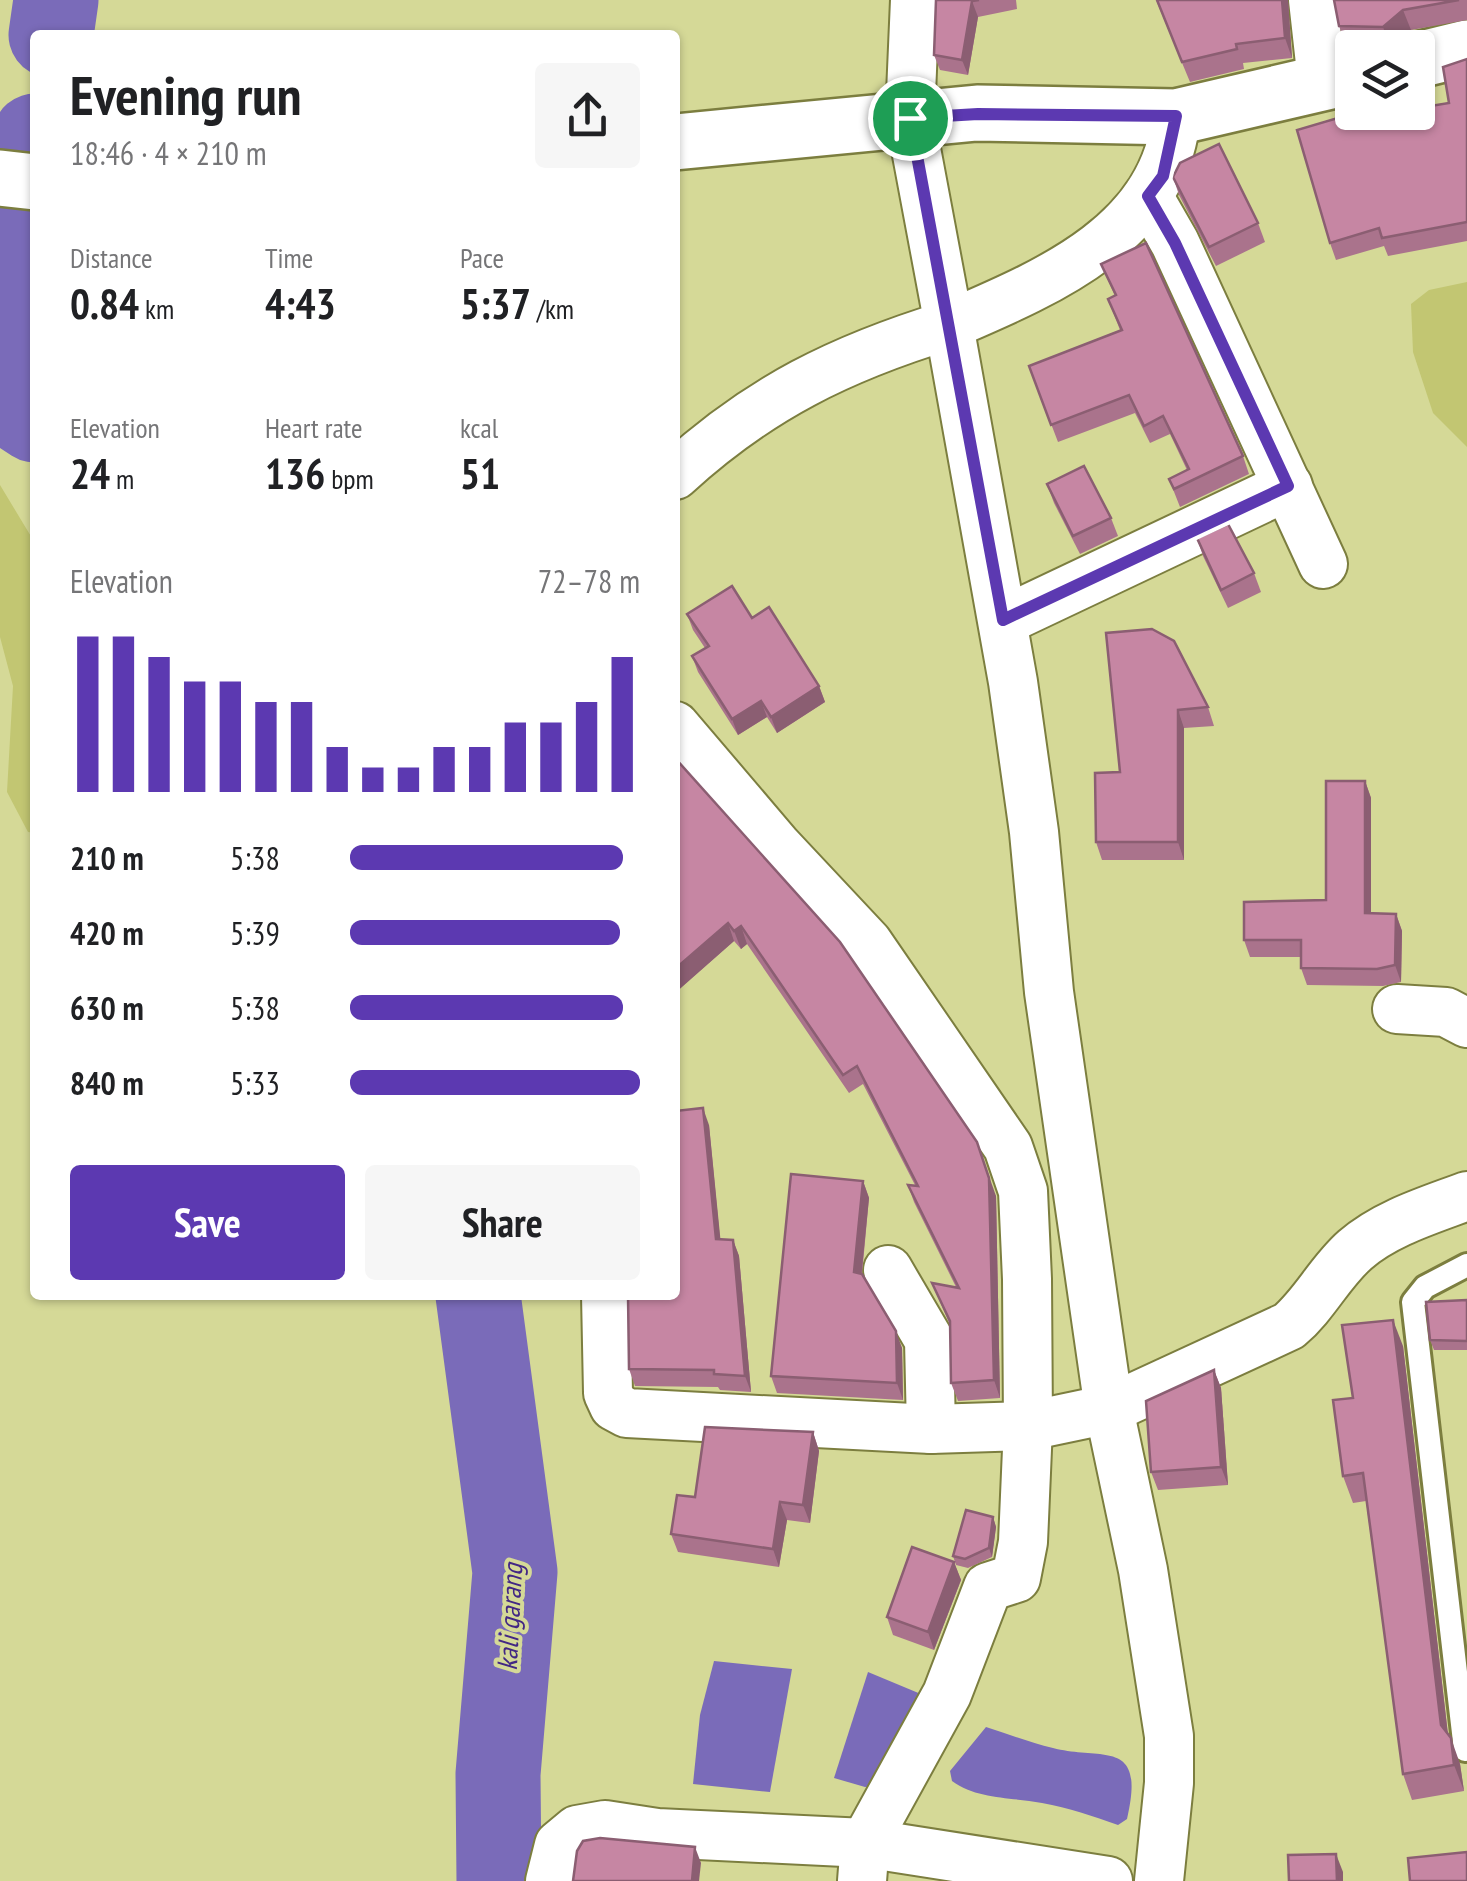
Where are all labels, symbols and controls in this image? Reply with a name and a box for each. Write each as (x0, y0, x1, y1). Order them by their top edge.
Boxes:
map controls (1335, 30, 1435, 130)
button: layers (1335, 30, 1435, 130)
text: Evening run (70, 59, 302, 130)
button: share (535, 63, 640, 168)
pin (868, 76, 953, 161)
icon: arrive (883, 91, 938, 146)
text: 18:46 · 4 × 210 m (70, 132, 267, 174)
text: Distance (70, 239, 153, 276)
text: Time (265, 239, 313, 276)
text: Pace (460, 239, 504, 276)
text: 0.84 (70, 276, 139, 331)
text: 4:43 (265, 276, 336, 331)
text: 5:37 (460, 276, 531, 331)
text: km (139, 290, 174, 327)
text: /km (531, 290, 574, 327)
text: Elevation (70, 409, 160, 446)
text: Heart rate (265, 409, 363, 446)
text: kcal (460, 409, 498, 446)
text: 24 (70, 446, 110, 501)
text: 136 (265, 446, 325, 501)
text: 51 (460, 446, 500, 501)
text: m (110, 460, 134, 497)
text: bpm (325, 460, 374, 497)
text: Elevation (70, 560, 173, 602)
text: 72–78 m (538, 560, 640, 602)
text: 210 m (70, 837, 144, 879)
text: 5:38 (230, 837, 280, 879)
text: 420 m (70, 912, 144, 954)
text: 5:39 (230, 912, 280, 954)
text: 630 m (70, 987, 144, 1029)
text: 5:38 (230, 987, 280, 1029)
text: 840 m (70, 1062, 144, 1104)
text: 5:33 (230, 1062, 280, 1104)
button: Save (70, 1165, 345, 1280)
button: Share (365, 1165, 640, 1280)
water label: kali garang (488, 1561, 530, 1671)

